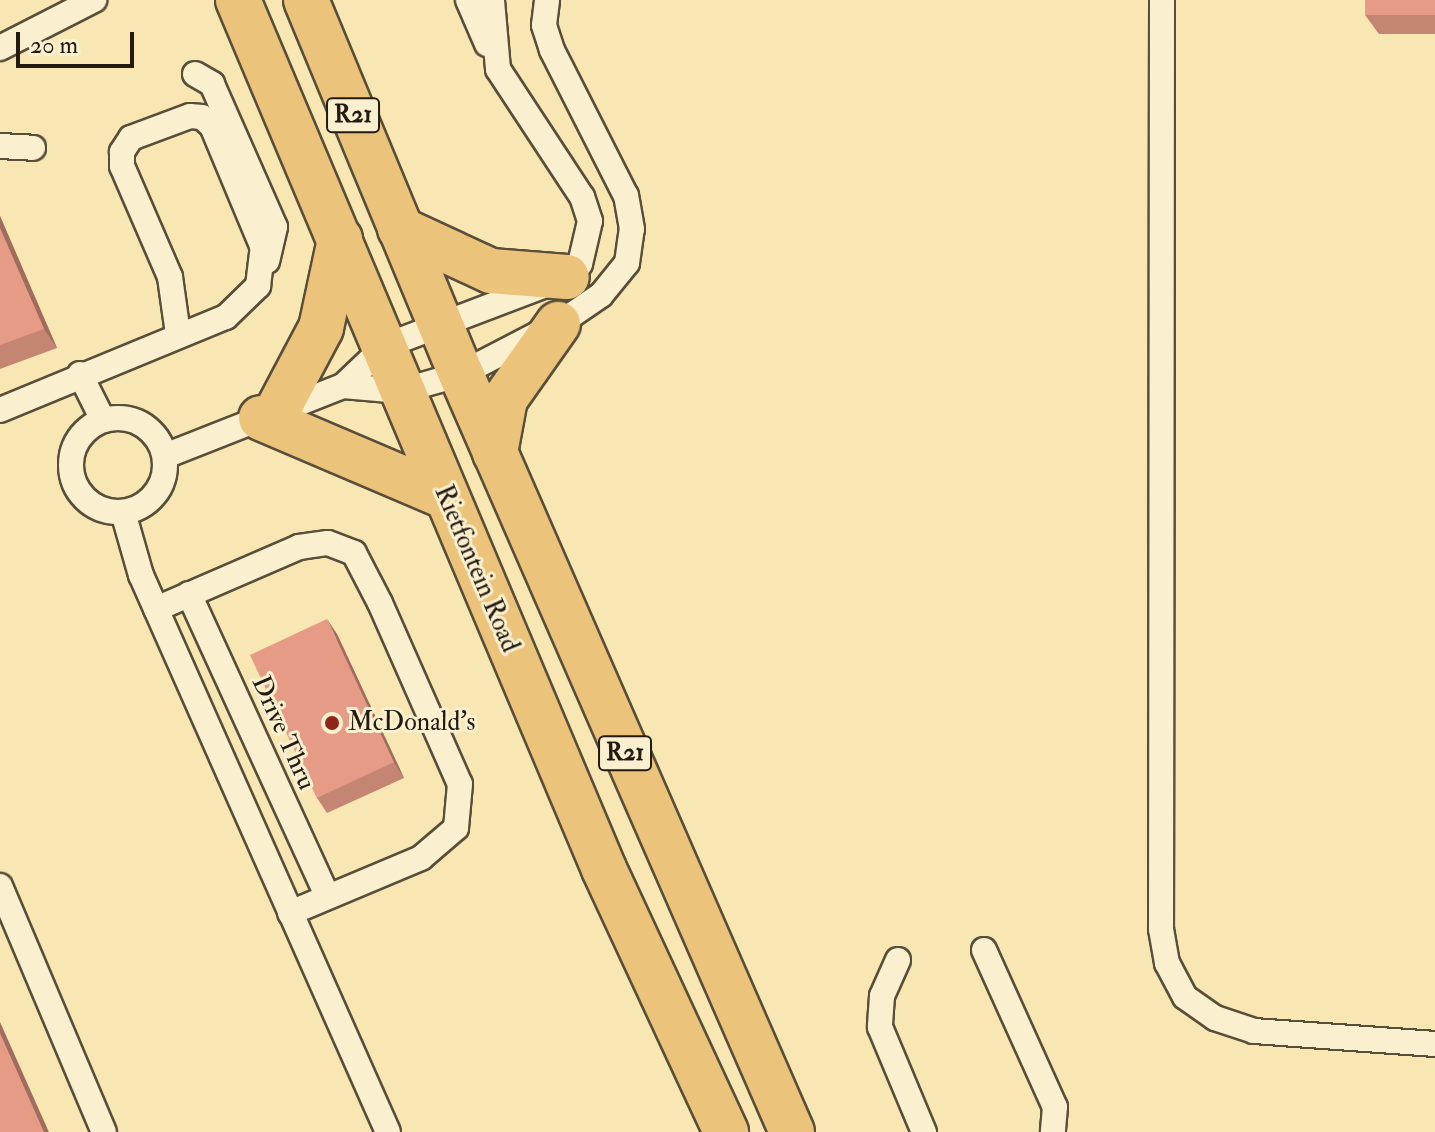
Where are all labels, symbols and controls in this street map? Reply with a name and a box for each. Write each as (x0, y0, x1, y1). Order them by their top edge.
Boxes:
scale bar (20, 16, 138, 66)
text: 20 m (30, 30, 78, 61)
road number: R21 (325, 95, 381, 135)
street label: Rietfontein Road (427, 481, 525, 657)
street label: Drive Thru (244, 671, 322, 795)
place label: McDonald's (348, 707, 475, 739)
marker: McDonald's (323, 714, 341, 732)
road number: R21 (597, 733, 653, 773)

